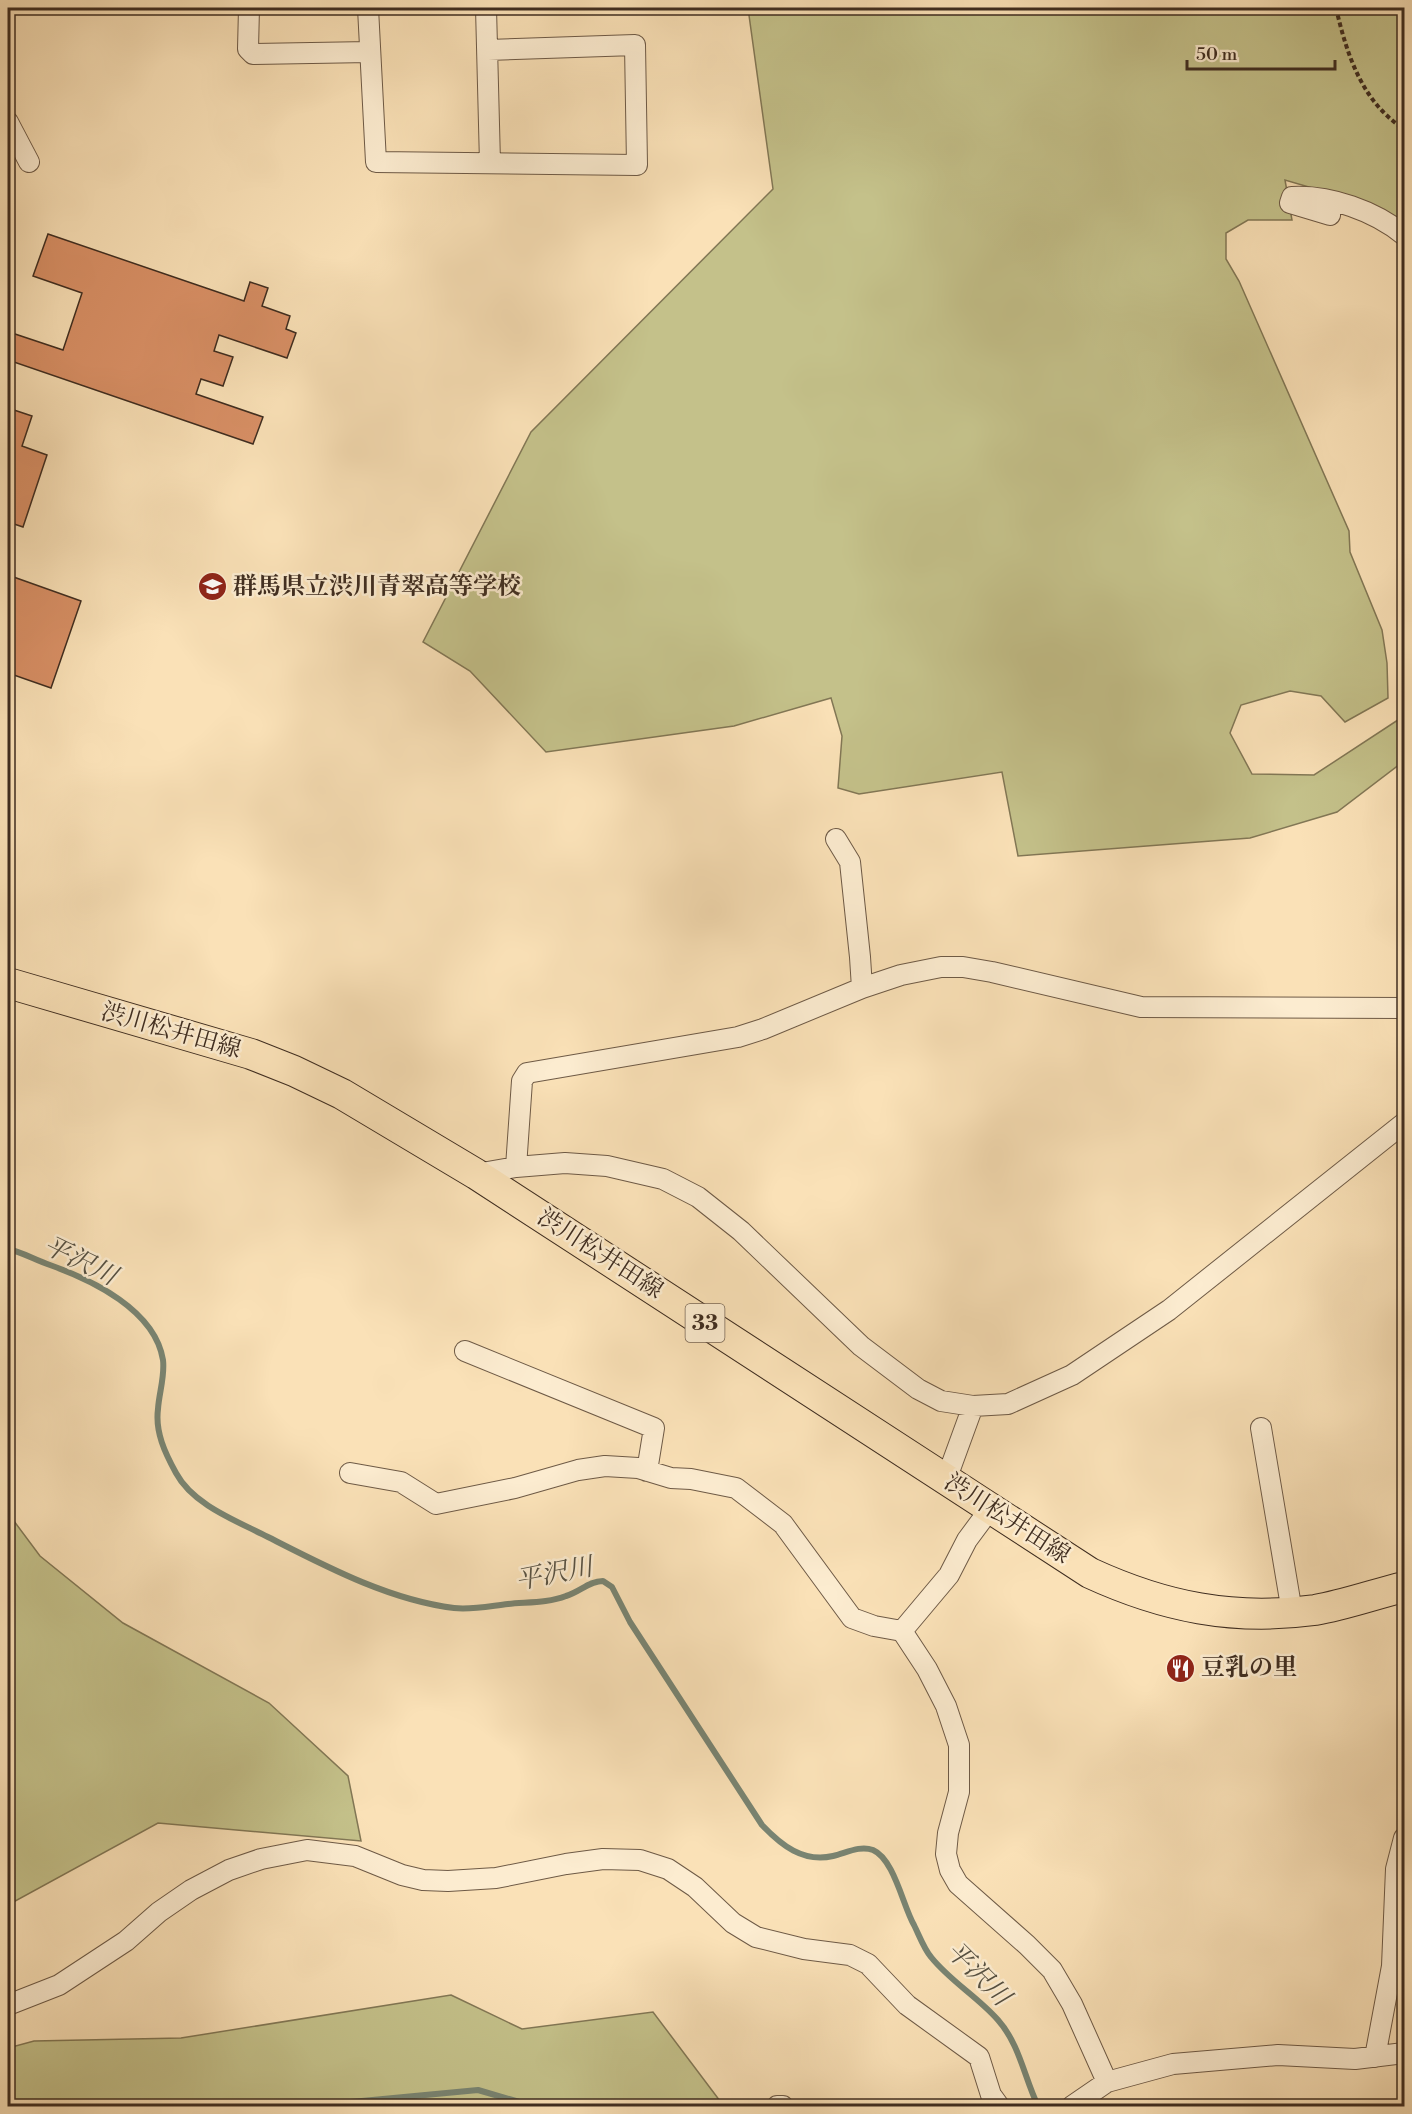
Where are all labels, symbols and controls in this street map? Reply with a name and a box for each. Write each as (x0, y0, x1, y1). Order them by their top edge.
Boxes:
scale bar (1187, 33, 1336, 71)
text: 50 m (1196, 43, 1238, 66)
school or university icon: 群馬県立渋川青翠高等学校 (196, 571, 228, 603)
place label: 群馬県立渋川青翠高等学校 (233, 572, 521, 602)
street label: 渋川松井田線 (98, 997, 244, 1065)
street label: 渋川松井田線 (531, 1202, 669, 1306)
water label: 平沢川 (38, 1230, 125, 1294)
road number: 33 (686, 1304, 724, 1342)
street label: 渋川松井田線 (938, 1467, 1076, 1571)
water label: 平沢川 (513, 1550, 598, 1597)
restaurant icon: 豆乳の里 (1164, 1652, 1196, 1684)
place label: 豆乳の里 (1201, 1653, 1297, 1683)
water label: 平沢川 (939, 1935, 1019, 2015)

